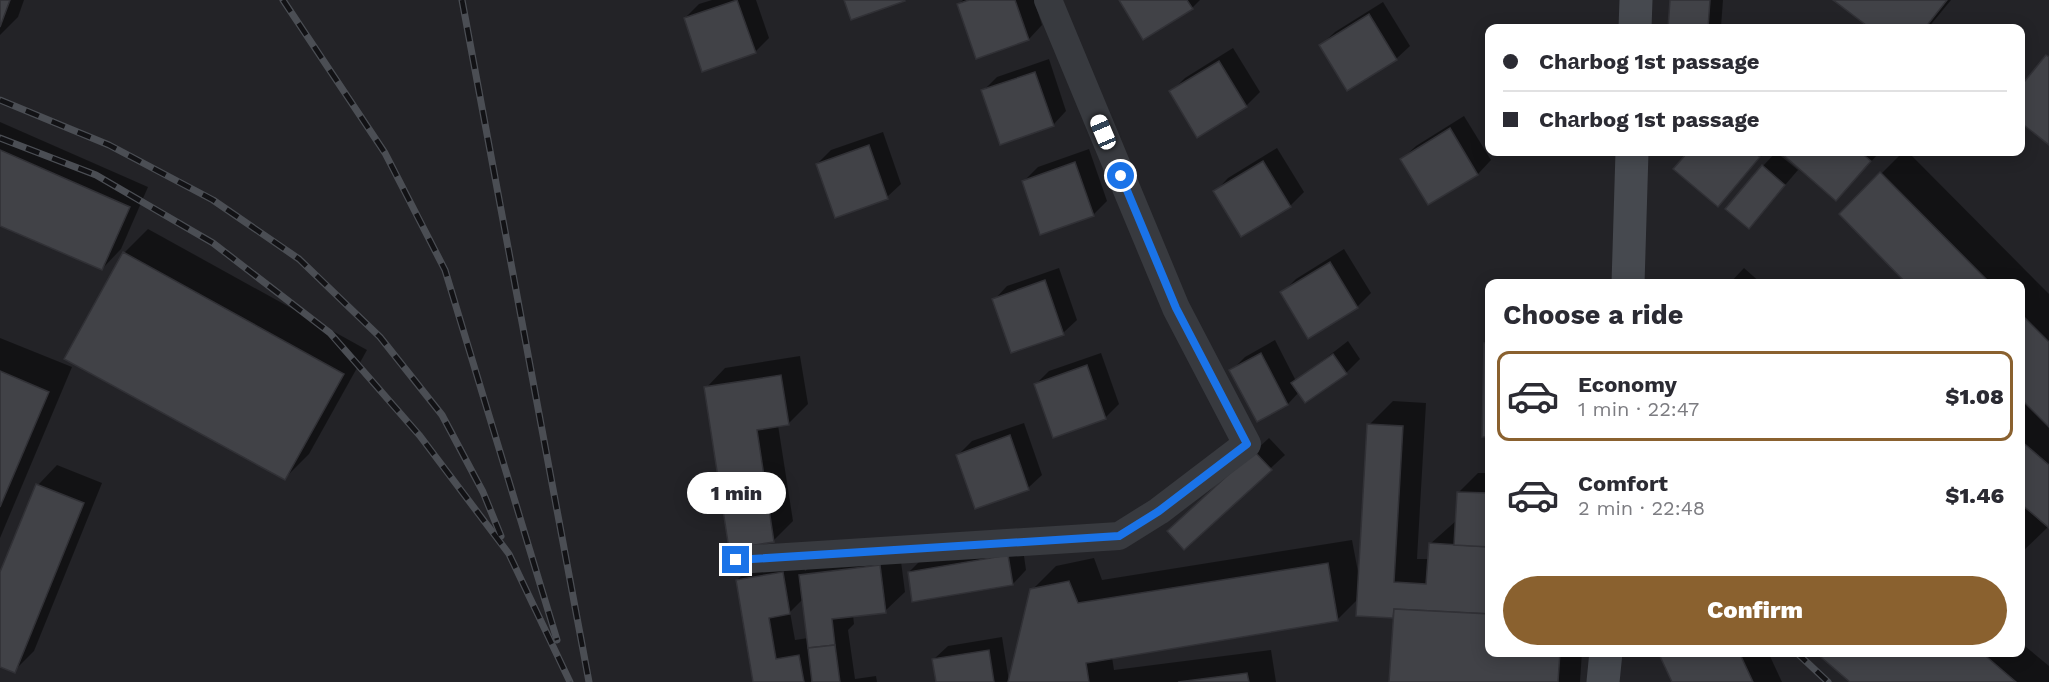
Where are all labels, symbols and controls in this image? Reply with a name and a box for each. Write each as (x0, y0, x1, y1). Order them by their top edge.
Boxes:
text: Chаrbog 1st passage (1539, 49, 1760, 74)
text: Chаrbog 1st passage (1539, 107, 1760, 132)
car (1088, 112, 1118, 152)
route start (1107, 162, 1134, 189)
text: Choose a ride (1503, 299, 1683, 331)
icon: car (1506, 369, 1560, 423)
text: Economy (1578, 372, 1677, 397)
text: $1.08 (1945, 384, 2004, 409)
text: 1 min · 22:47 (1578, 397, 1699, 421)
icon: car (1506, 468, 1560, 522)
text: Comfort (1578, 471, 1668, 496)
callout: 1 min (686, 473, 786, 515)
text: 1 min (711, 481, 762, 505)
text: $1.46 (1945, 483, 2004, 508)
text: 2 min · 22:48 (1578, 496, 1705, 520)
route end (722, 546, 749, 573)
button: Confirm (1503, 576, 2007, 645)

